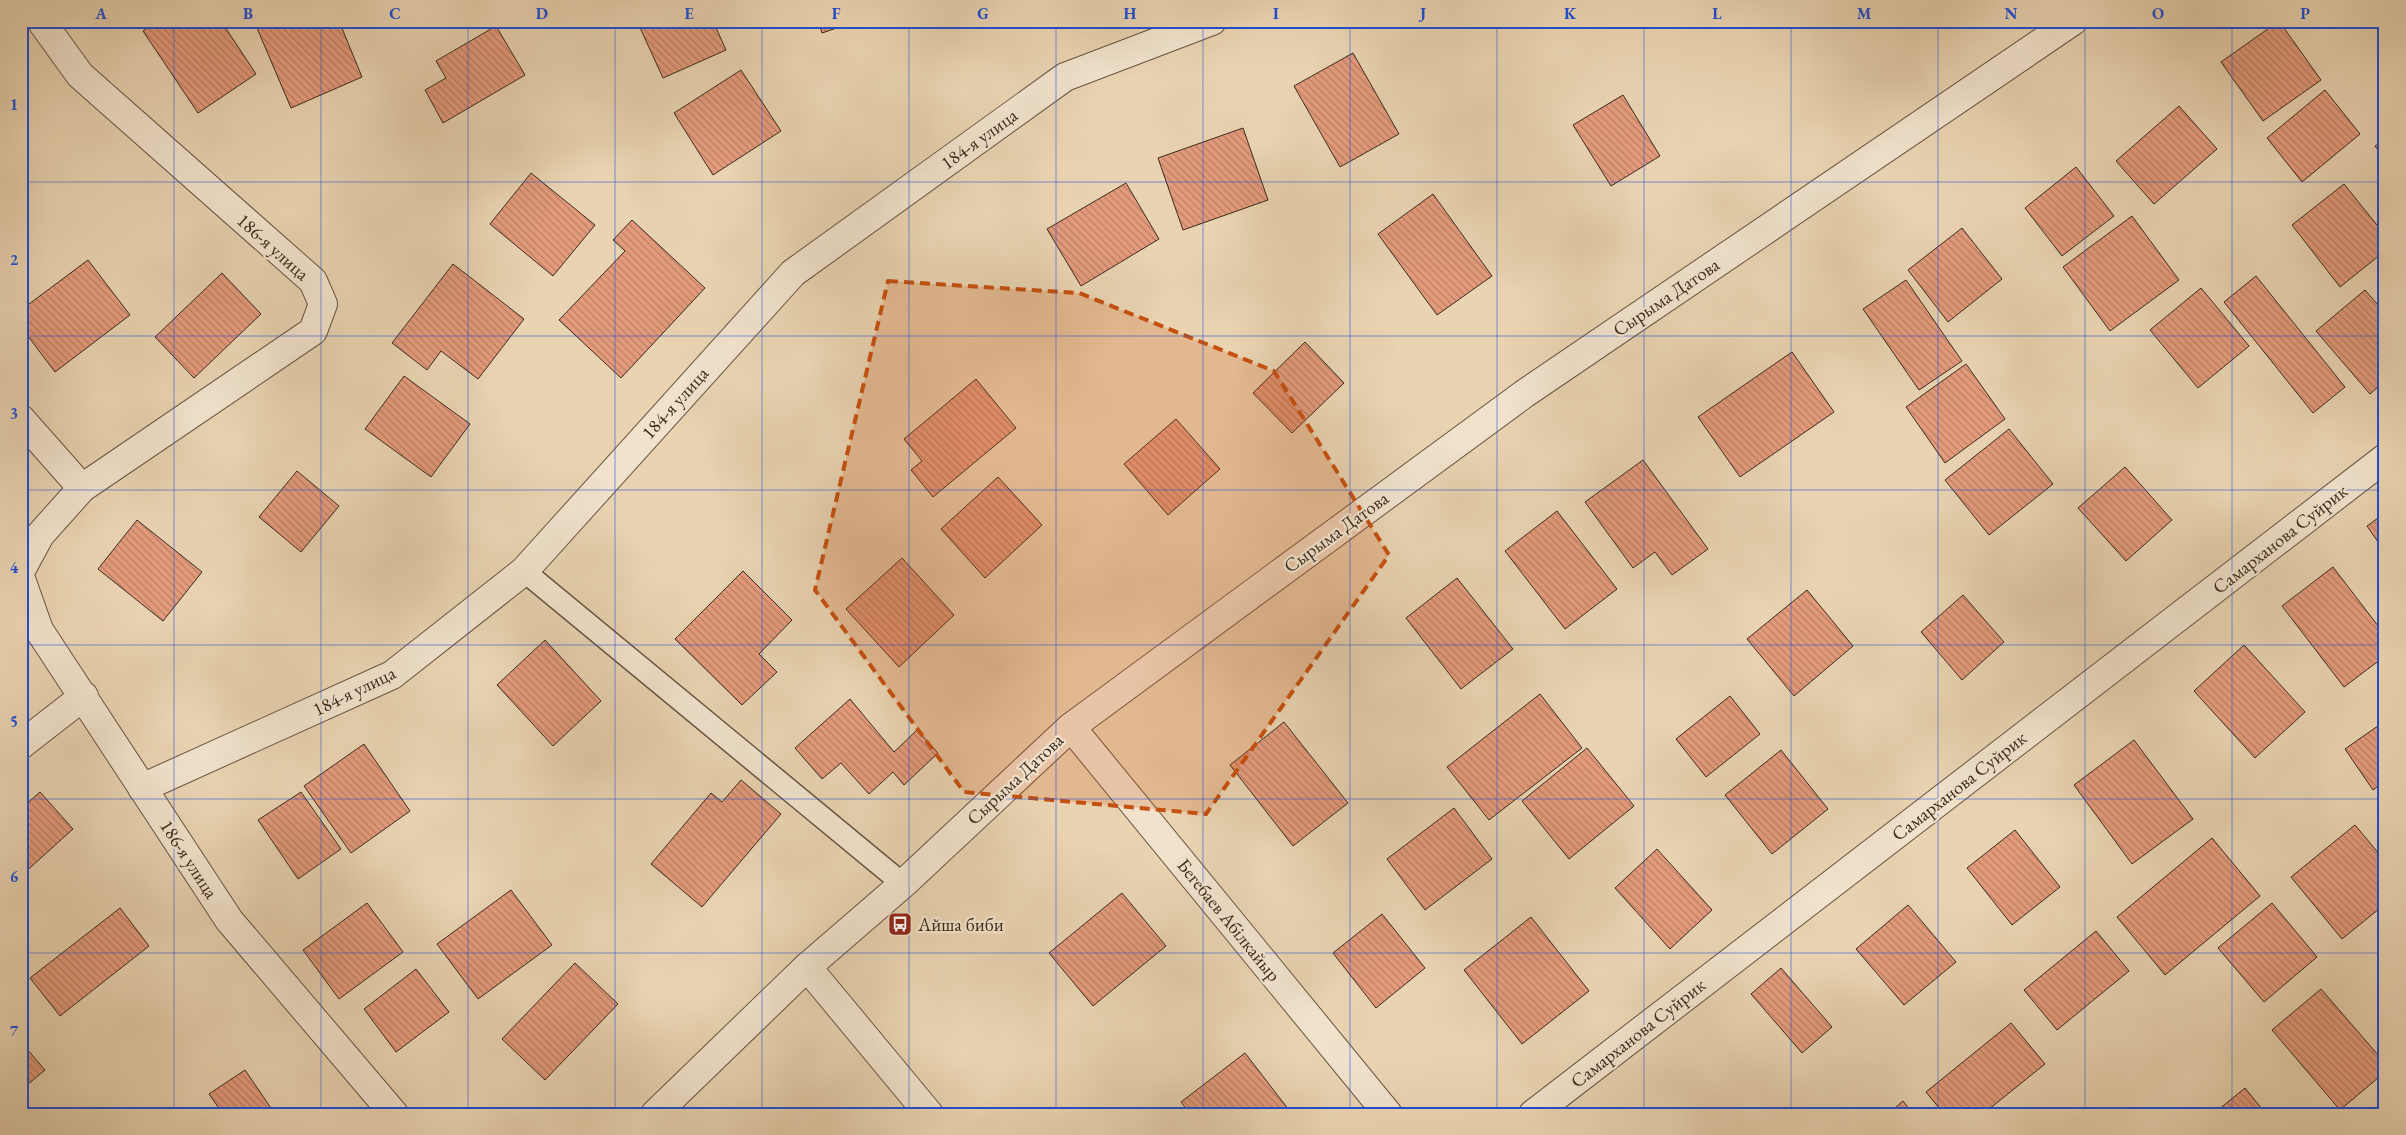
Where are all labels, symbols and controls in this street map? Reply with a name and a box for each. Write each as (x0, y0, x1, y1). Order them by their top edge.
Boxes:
text: A (94, 3, 107, 24)
text: B (243, 3, 253, 24)
text: C (389, 3, 401, 24)
text: D (536, 3, 548, 24)
text: E (684, 3, 694, 24)
text: F (832, 3, 841, 24)
text: G (977, 3, 989, 24)
text: H (1124, 3, 1137, 24)
text: I (1273, 3, 1279, 24)
text: J (1418, 3, 1426, 24)
text: K (1564, 3, 1577, 24)
text: L (1712, 3, 1722, 24)
text: M (1857, 3, 1872, 24)
text: N (2005, 3, 2018, 24)
text: O (2152, 3, 2164, 24)
text: P (2300, 3, 2310, 24)
text: 1 (10, 94, 18, 115)
street label: 184-я улица (936, 102, 1023, 175)
street label: 186-я улица (231, 208, 315, 286)
text: 2 (10, 249, 19, 270)
street label: Сырыма Датова (1608, 252, 1725, 342)
street label: 184-я улица (636, 361, 714, 445)
text: 3 (10, 403, 18, 424)
street label: Самарханова Суйрик (2207, 478, 2353, 600)
street label: Сырыма Датова (1279, 485, 1394, 578)
text: 4 (10, 557, 19, 578)
street label: 184-я улица (308, 660, 400, 722)
text: 5 (10, 711, 18, 732)
street label: Самарханова Суйрик (1886, 725, 2032, 847)
street label: Сырыма Датова (961, 727, 1069, 830)
street label: 186-я улица (154, 815, 224, 904)
street label: Бегебаев Абілкайыр (1172, 853, 1286, 987)
text: 6 (10, 866, 19, 887)
bus stop icon: Айша биби (887, 911, 913, 937)
place label: Айша биби (917, 912, 1004, 937)
street label: Самарханова Суйрик (1565, 972, 1711, 1094)
text: 7 (10, 1020, 19, 1041)

